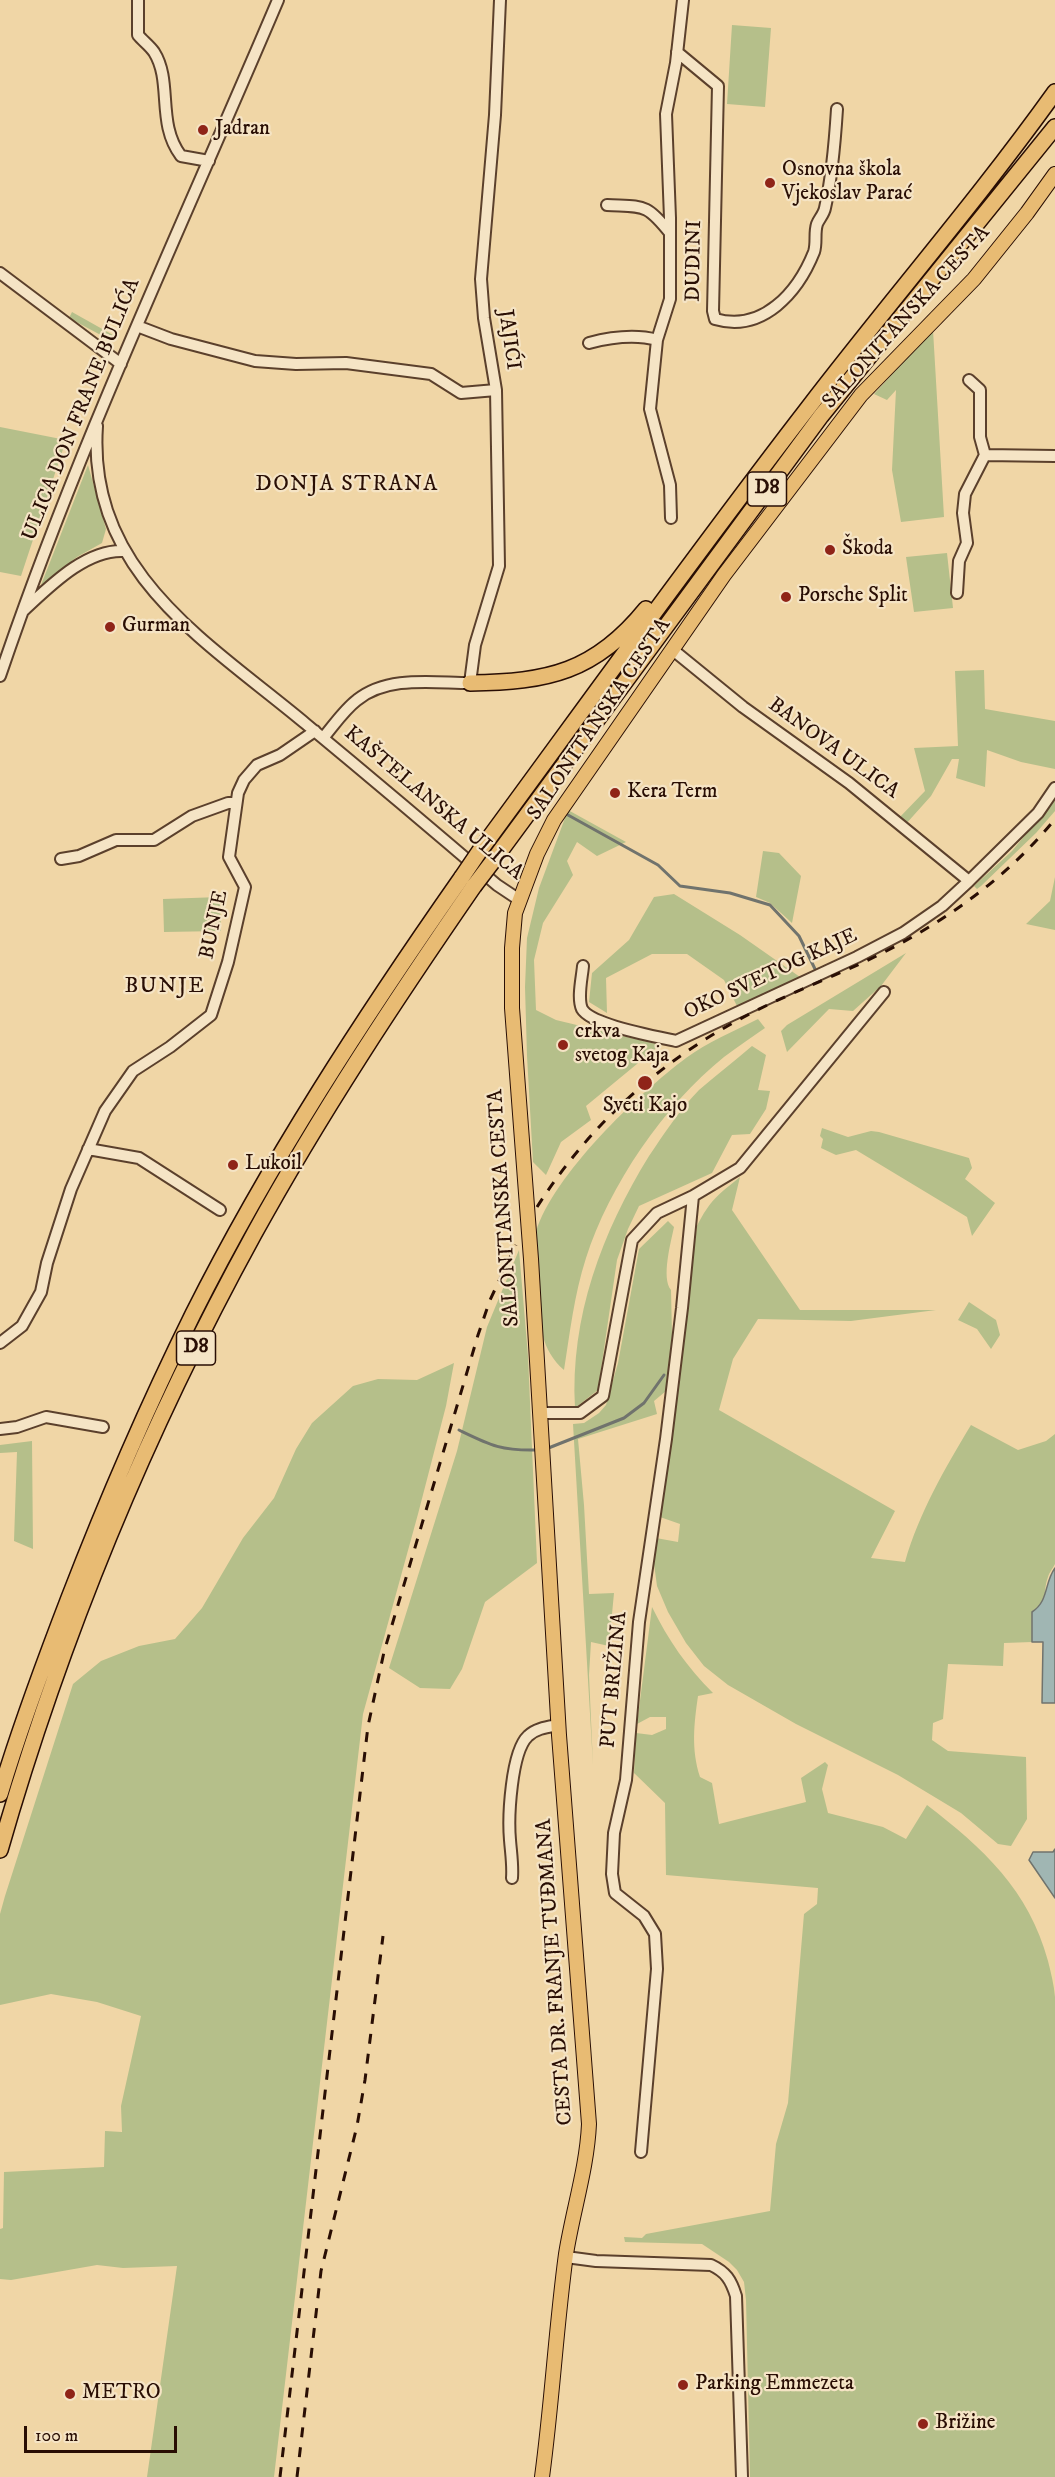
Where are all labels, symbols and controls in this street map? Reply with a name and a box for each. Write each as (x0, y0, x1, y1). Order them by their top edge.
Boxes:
place label: Jadran (215, 117, 270, 143)
marker: Jadran (196, 123, 210, 137)
place label: Osnovna škola Vjekoslav Parać (782, 158, 912, 208)
marker: Osnovna škola Vjekoslav Parać (763, 176, 777, 190)
street label: DUDINI (682, 220, 708, 302)
street label: SALONITANSKA CESTA (818, 221, 996, 415)
street label: ULICA DON FRANE BULIĆA (18, 275, 146, 545)
street label: JAJIĆI (491, 308, 525, 372)
district label: DONJA STRANA (255, 472, 439, 498)
road number: D8 (748, 472, 786, 506)
place label: Škoda (842, 537, 893, 563)
marker: Škoda (823, 543, 837, 557)
place label: Porsche Split (798, 584, 908, 610)
marker: Porsche Split (779, 590, 793, 604)
place label: Gurman (122, 614, 190, 640)
street label: SALONITANSKA CESTA (523, 614, 677, 826)
marker: Gurman (103, 620, 117, 634)
street label: BANOVA ULICA (763, 693, 903, 805)
street label: KAŠTELANSKA ULICA (338, 721, 528, 887)
place label: Kera Term (627, 780, 718, 806)
marker: Kera Term (608, 786, 622, 800)
street label: BUNJE (195, 888, 235, 962)
street label: OKO SVETOG KAJE (680, 924, 862, 1026)
district label: BUNJE (125, 974, 205, 1000)
place label: crkva svetog Kaja (575, 1020, 669, 1070)
marker: crkva svetog Kaja (556, 1038, 570, 1052)
marker: Sveti Kajo (636, 1074, 654, 1092)
street label: SALONITANSKA CESTA (484, 1088, 526, 1328)
place label: Sveti Kajo (603, 1094, 687, 1120)
place label: Lukoil (245, 1152, 302, 1178)
marker: Lukoil (226, 1158, 240, 1172)
road number: D8 (176, 1331, 216, 1365)
street label: PUT BRIŽINA (596, 1611, 634, 1749)
street label: CESTA DR. FRANJE TUĐMANA (533, 1818, 579, 2126)
place label: Parking Emmezeta (695, 2372, 854, 2398)
marker: Parking Emmezeta (676, 2378, 690, 2392)
place label: METRO (82, 2381, 161, 2407)
marker: METRO (63, 2387, 77, 2401)
place label: Brižine (935, 2411, 996, 2437)
scale bar (27, 2414, 180, 2452)
marker: Brižine (916, 2417, 930, 2431)
text: 100 m (35, 2425, 78, 2447)

